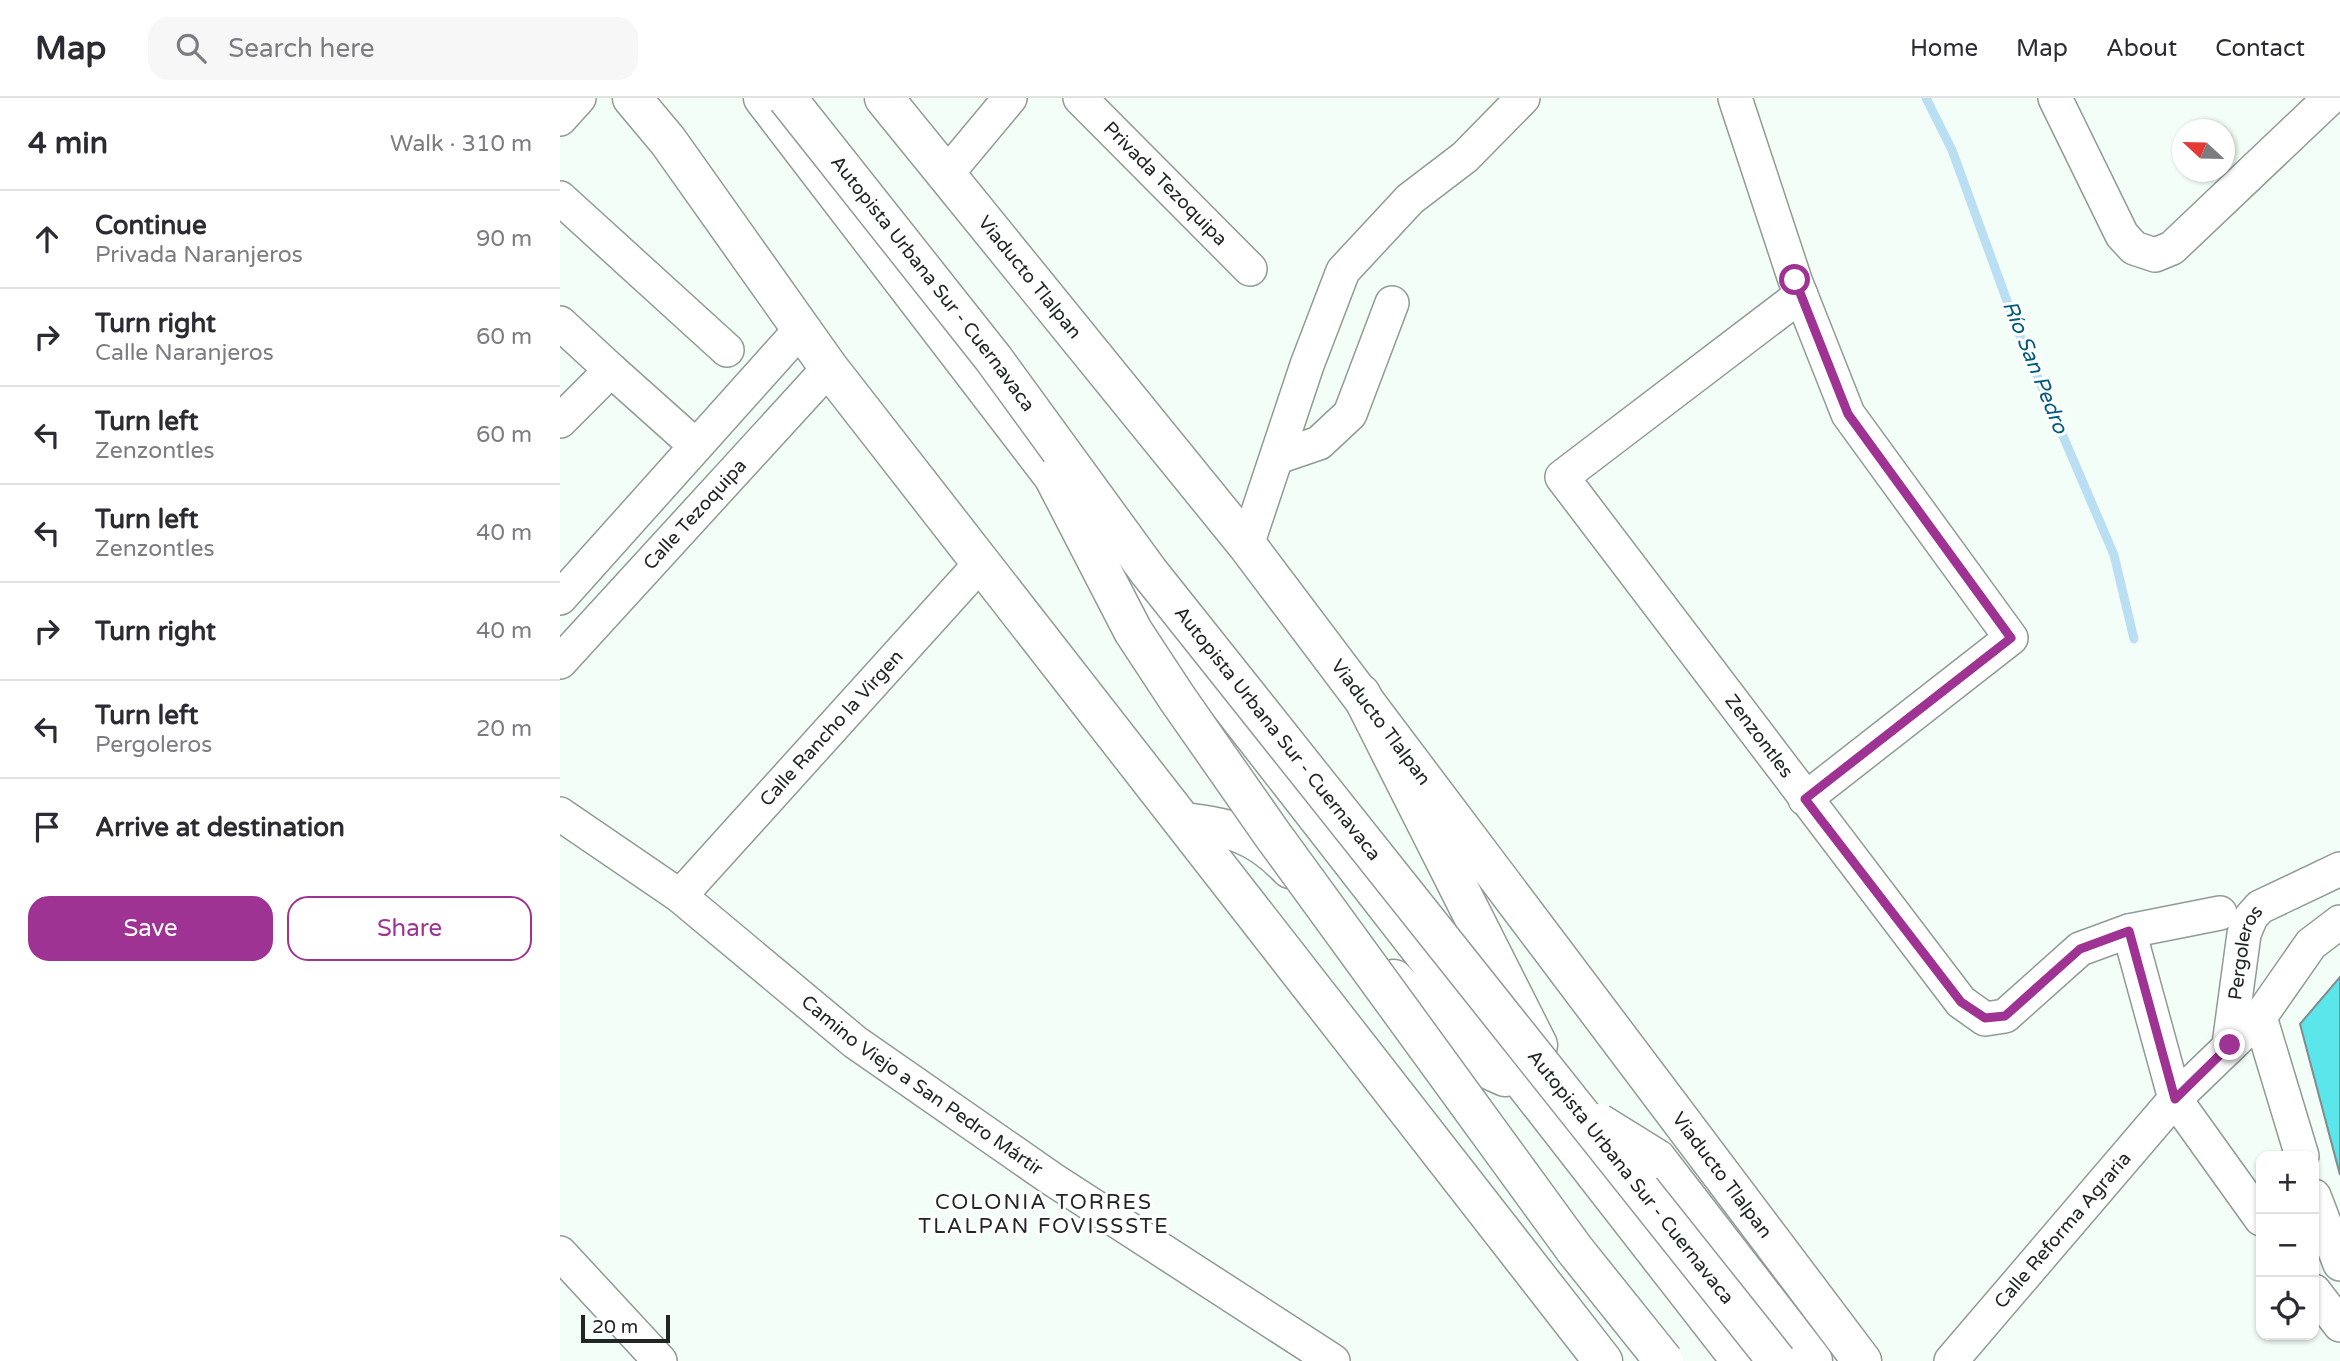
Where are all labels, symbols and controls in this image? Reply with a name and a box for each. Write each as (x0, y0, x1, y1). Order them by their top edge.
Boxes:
search box (148, 17, 638, 80)
text: Map (35, 29, 106, 68)
icon: search (172, 29, 210, 67)
text: Search here (228, 33, 374, 64)
text: Home (1910, 34, 1978, 63)
text: Map (2016, 34, 2068, 63)
text: About (2106, 34, 2177, 63)
text: Contact (2215, 34, 2305, 63)
street label: Privada Tezoquipa (1099, 117, 1232, 250)
north arrow (2172, 119, 2235, 182)
text: 4 min (28, 125, 108, 162)
text: Walk · 310 m (390, 130, 532, 158)
street label: Autopista Urbana Sur - Cuernavaca (826, 151, 1039, 416)
text: Continue (95, 210, 207, 241)
street label: Viaducto Tlalpan (973, 212, 1086, 343)
icon: ahead (28, 220, 66, 258)
text: 90 m (476, 225, 532, 253)
text: Privada Naranjeros (95, 241, 303, 269)
route start (1779, 264, 1810, 295)
water label: Río San Pedro (1997, 297, 2073, 438)
text: Turn right (95, 308, 216, 339)
icon: right (28, 318, 66, 356)
text: 60 m (476, 323, 532, 351)
text: Calle Naranjeros (95, 339, 274, 367)
text: Turn left (95, 406, 198, 437)
icon: left (28, 416, 66, 454)
text: 60 m (476, 421, 532, 449)
text: Zenzontles (95, 437, 214, 465)
street label: Calle Tezoquipa (639, 455, 751, 574)
text: Turn left (95, 504, 198, 535)
icon: left (28, 514, 66, 552)
text: 40 m (476, 519, 532, 547)
text: Zenzontles (95, 535, 214, 563)
street label: Autopista Urbana Sur - Cuernavaca (1170, 602, 1385, 865)
icon: right (28, 612, 66, 650)
text: Turn right (95, 616, 216, 647)
text: 40 m (476, 617, 532, 645)
street label: Calle Rancho la Virgen (755, 646, 908, 811)
street label: Viaducto Tlalpan (1326, 655, 1435, 790)
street label: Zenzontles (1720, 690, 1798, 782)
text: Turn left (95, 700, 198, 731)
icon: left (28, 710, 66, 748)
text: 20 m (476, 715, 532, 743)
text: Pergoleros (95, 731, 212, 759)
icon: arrive (28, 808, 66, 846)
text: Arrive at destination (95, 812, 345, 843)
button: Save (28, 896, 273, 961)
button: Share (287, 896, 532, 961)
street label: Pergoleros (2224, 901, 2267, 1001)
street label: Camino Viejo a San Pedro Mártir (797, 991, 1048, 1181)
route end (2214, 1029, 2245, 1060)
street label: Autopista Urbana Sur - Cuernavaca (1523, 1046, 1738, 1309)
street label: Viaducto Tlalpan (1668, 1108, 1776, 1242)
street label: Calle Reforma Agraria (1990, 1148, 2136, 1313)
map controls (2256, 1151, 2319, 1340)
button: + (2256, 1151, 2319, 1214)
district label: COLONIA TORRES TLALPAN FOVISSSTE (918, 1190, 1170, 1239)
button: − (2256, 1214, 2319, 1277)
button: locate (2256, 1277, 2319, 1340)
scale bar (581, 1312, 670, 1344)
text: 20 m (592, 1316, 638, 1338)

